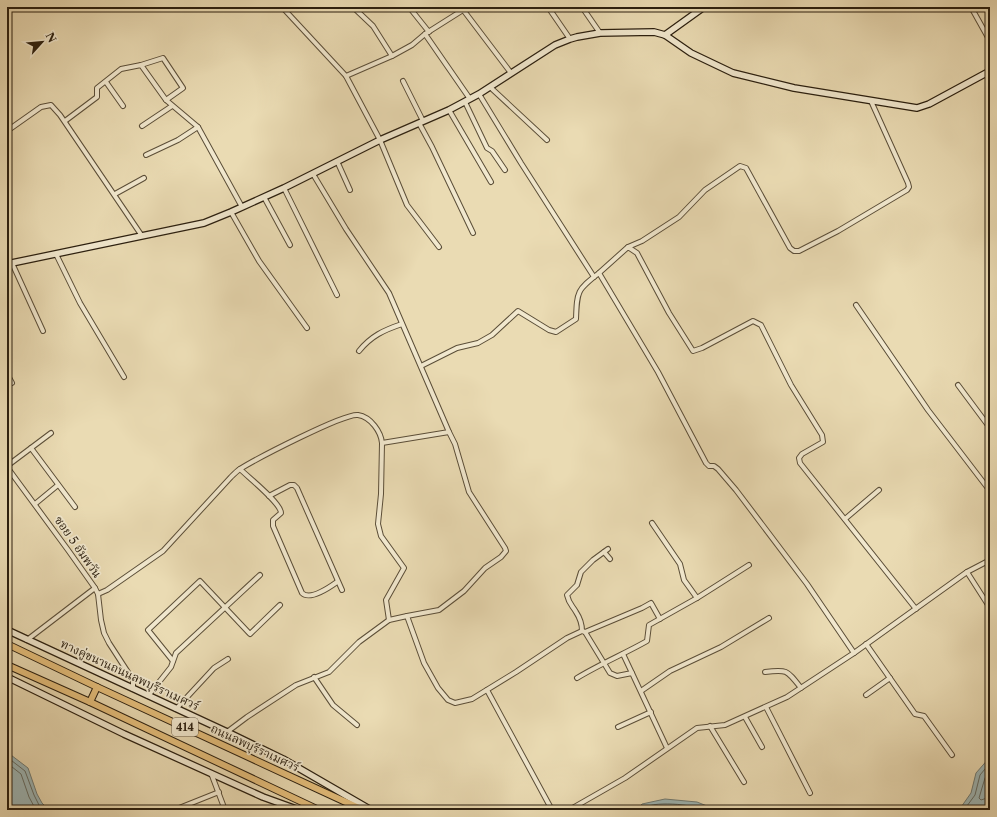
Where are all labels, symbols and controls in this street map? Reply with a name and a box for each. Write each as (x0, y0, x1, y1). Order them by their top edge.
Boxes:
north arrow (22, 22, 62, 62)
text: N (43, 30, 60, 45)
street label: ซอย 5 อัมพวัน (52, 513, 105, 581)
street label: ทางคู่ขนานถนนลพบุรีราเมศวร์ (58, 636, 203, 715)
road number: 414 (172, 718, 198, 736)
street label: ถนนลพบุรีราเมศวร์ (208, 720, 303, 776)

